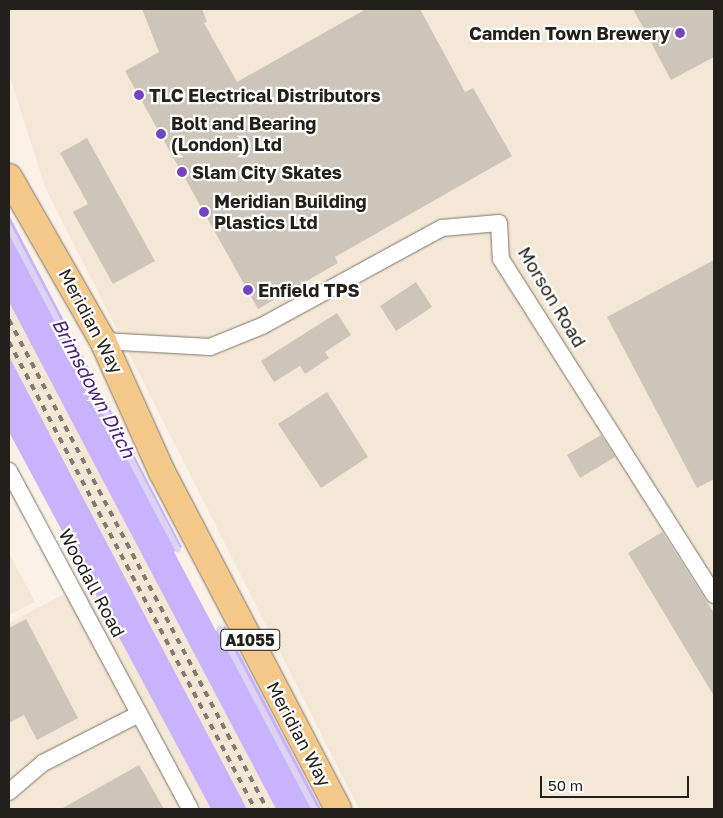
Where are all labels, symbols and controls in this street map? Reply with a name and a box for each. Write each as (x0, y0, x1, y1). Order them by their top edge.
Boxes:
place label: Camden Town Brewery (469, 22, 670, 44)
marker: Camden Town Brewery (674, 27, 686, 39)
place label: TLC Electrical Distributors (149, 84, 380, 106)
marker: TLC Electrical Distributors (133, 89, 145, 101)
place label: Bolt and Bearing (London) Ltd (171, 113, 316, 156)
marker: Bolt and Bearing (London) Ltd (155, 128, 167, 140)
place label: Slam City Skates (192, 161, 342, 183)
marker: Slam City Skates (176, 166, 188, 178)
place label: Meridian Building Plastics Ltd (214, 191, 367, 233)
marker: Meridian Building Plastics Ltd (198, 206, 210, 218)
street label: Morson Road (514, 243, 590, 351)
street label: Meridian Way (54, 265, 128, 377)
place label: Enfield TPS (258, 279, 359, 301)
marker: Enfield TPS (242, 284, 254, 296)
water label: Brimsdown Ditch (48, 314, 140, 462)
street label: Woodall Road (54, 525, 130, 641)
road number: A1055 (220, 626, 280, 654)
street label: Meridian Way (262, 678, 336, 790)
scale bar (543, 766, 692, 798)
text: 50 m (548, 776, 583, 794)

